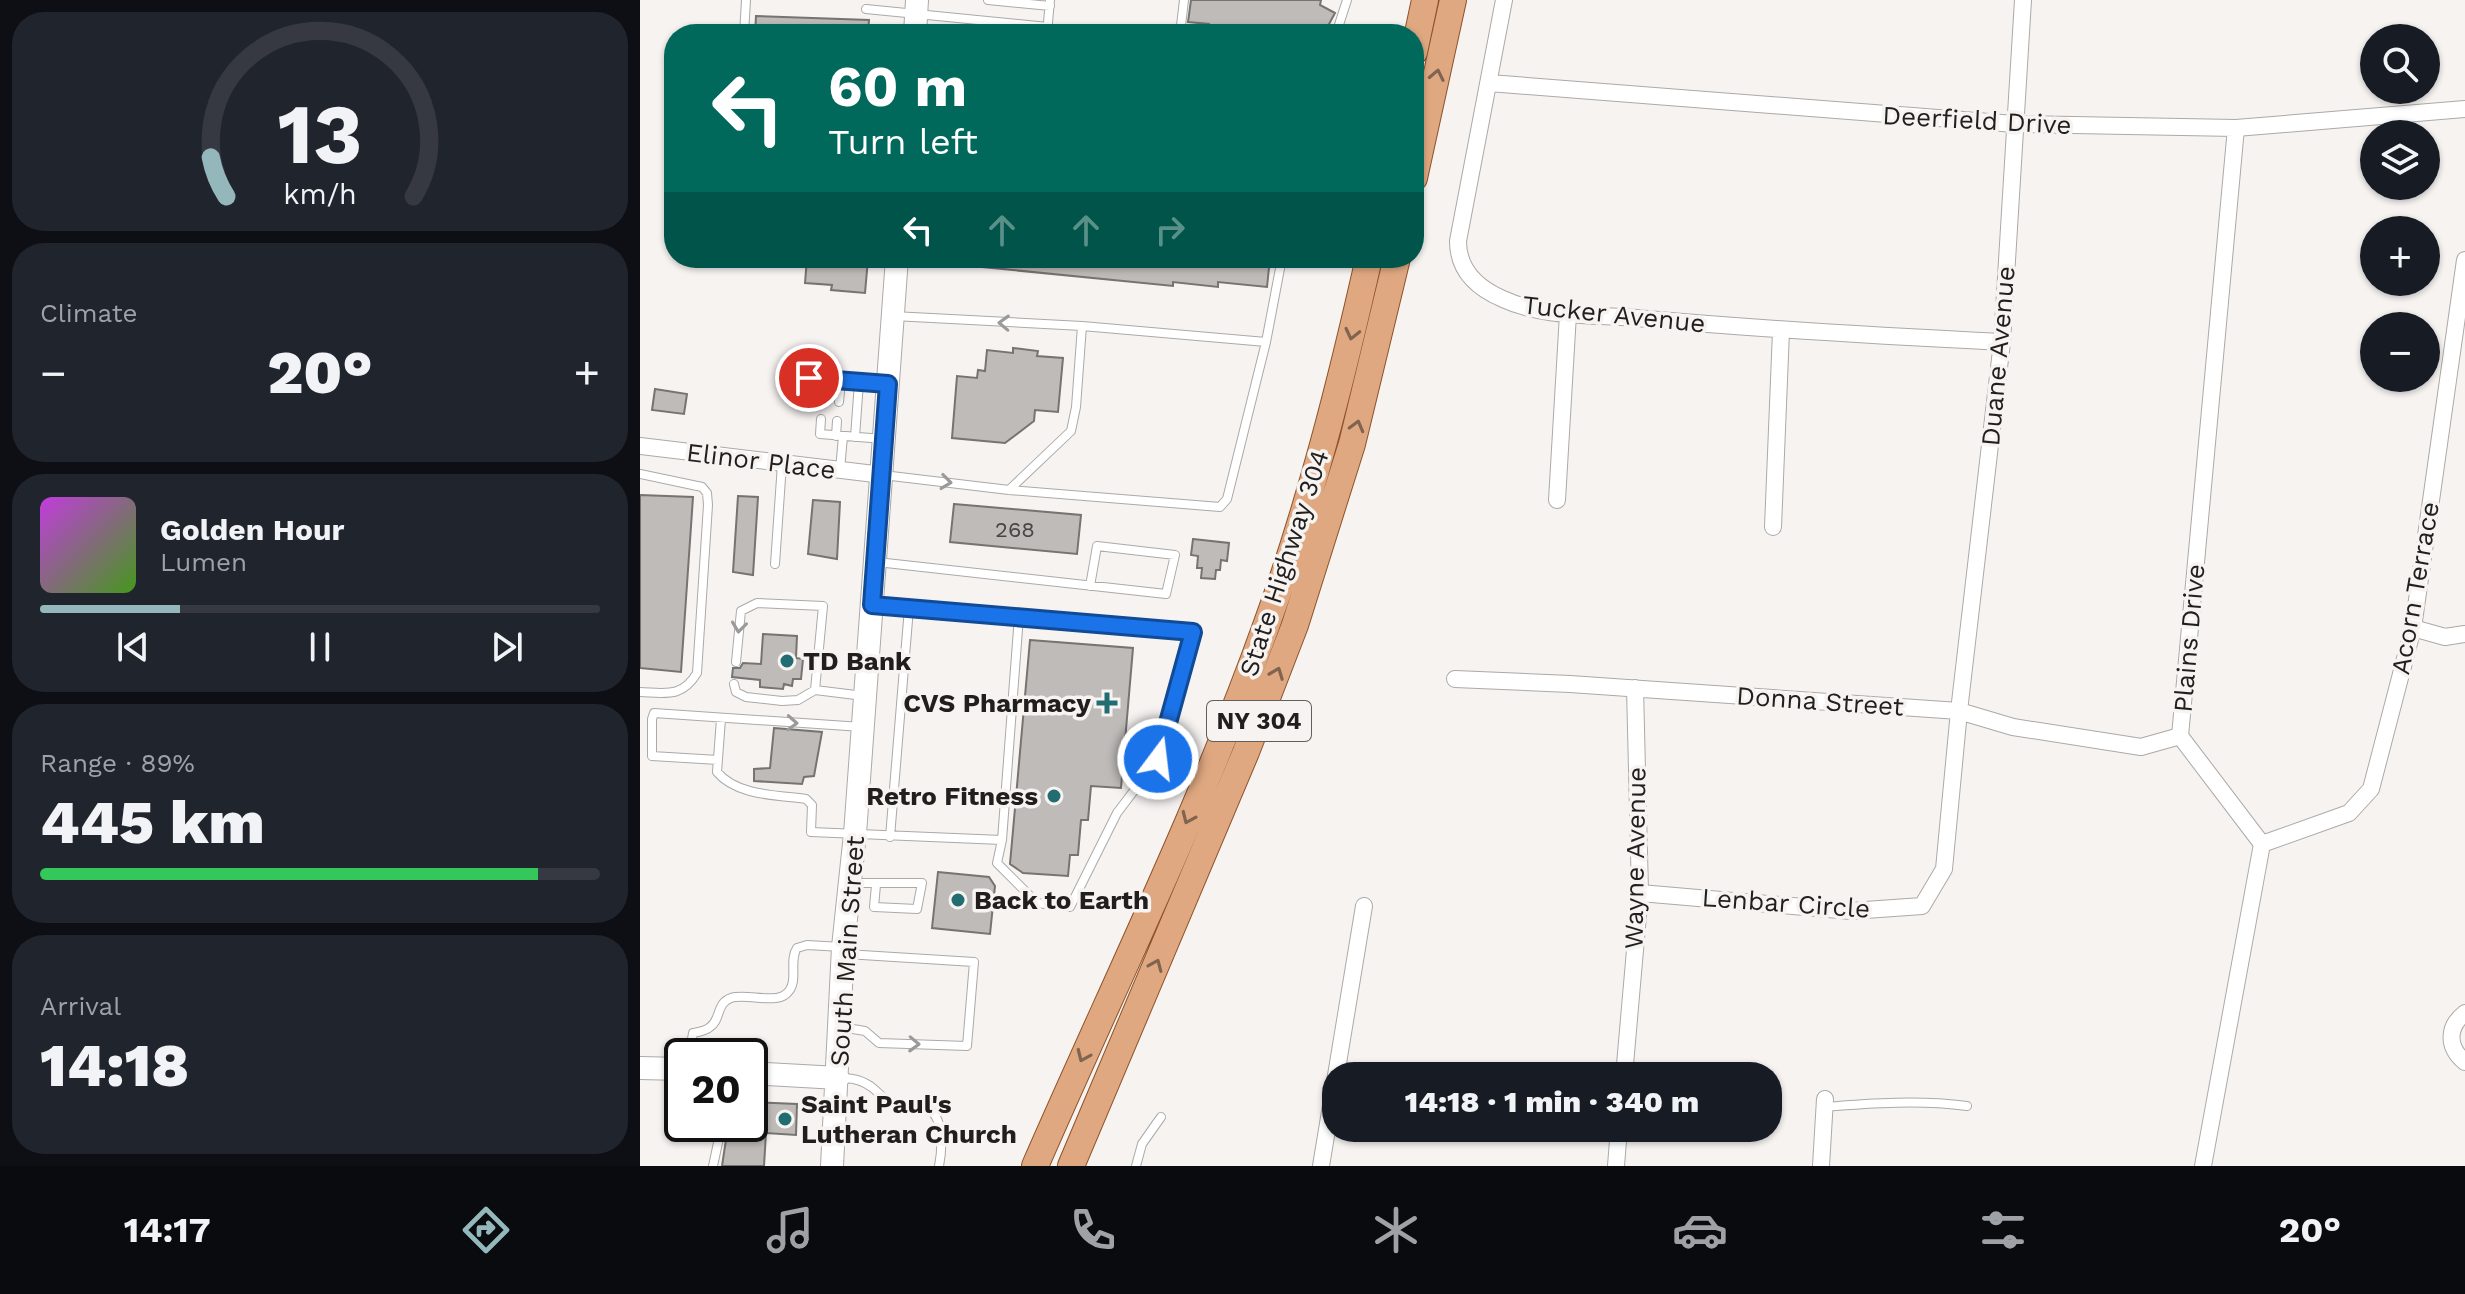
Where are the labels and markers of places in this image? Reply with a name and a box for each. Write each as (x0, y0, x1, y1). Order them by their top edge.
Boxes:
pin (775, 344, 843, 412)
place label: TD Bank (803, 646, 912, 676)
marker: TD Bank (778, 652, 796, 670)
place label: CVS Pharmacy (903, 688, 1091, 718)
marker: CVS Pharmacy (1098, 694, 1116, 712)
place label: Retro Fitness (866, 781, 1038, 811)
marker: Retro Fitness (1045, 787, 1063, 805)
place label: Back to Earth (974, 885, 1149, 915)
marker: Back to Earth (949, 891, 967, 909)
place label: Saint Paul's Lutheran Church (801, 1089, 1017, 1149)
marker: Saint Paul's Lutheran Church (776, 1110, 794, 1128)

